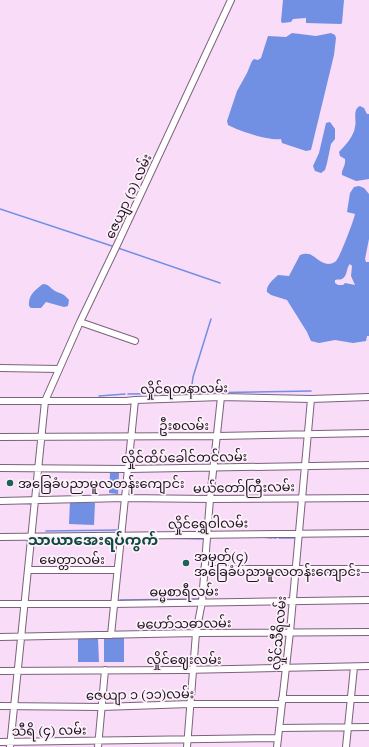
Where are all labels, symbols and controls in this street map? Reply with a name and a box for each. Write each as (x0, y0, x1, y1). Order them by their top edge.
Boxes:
street label: ဇေယျာ (၁) လမ်း (100, 150, 157, 242)
street label: လှိုင်ရတနာလမ်း (140, 378, 228, 400)
street label: ဦးစလမ်း (159, 416, 209, 436)
street label: လှိုင်ထိပ်ခေါင်တင်လမ်း (121, 447, 247, 469)
place label: အခြေခံပညာမူလတန်းကျောင်း (18, 474, 184, 494)
street label: မယ်တော်ကြီးလမ်း (193, 477, 295, 499)
marker: အခြေခံပညာမူလတန်းကျောင်း (5, 478, 15, 488)
street label: လှိုင်ရွှေဝါလမ်း (168, 513, 248, 535)
district label: သာယာအေးရပ်ကွက် (28, 529, 158, 552)
place label: အမှတ်(၄) အခြေခံပညာမူလတန်းကျောင်း (194, 547, 360, 582)
street label: မေတ္တာလမ်း (39, 550, 105, 570)
marker: အမှတ်(၄) အခြေခံပညာမူလတန်းကျောင်း (181, 558, 191, 568)
street label: ဓမ္မစာရီလမ်း (149, 581, 219, 603)
street label: လှိုင်သီရိလမ်း (266, 595, 292, 671)
street label: မဟော်သဓာလမ်း (137, 613, 231, 633)
street label: လှိုင်ဈေးလမ်း (147, 650, 221, 670)
street label: ဇေယျာ ၁ (၁၁)လမ်း (86, 684, 194, 706)
street label: သီရိ (၄) လမ်း (11, 720, 87, 742)

